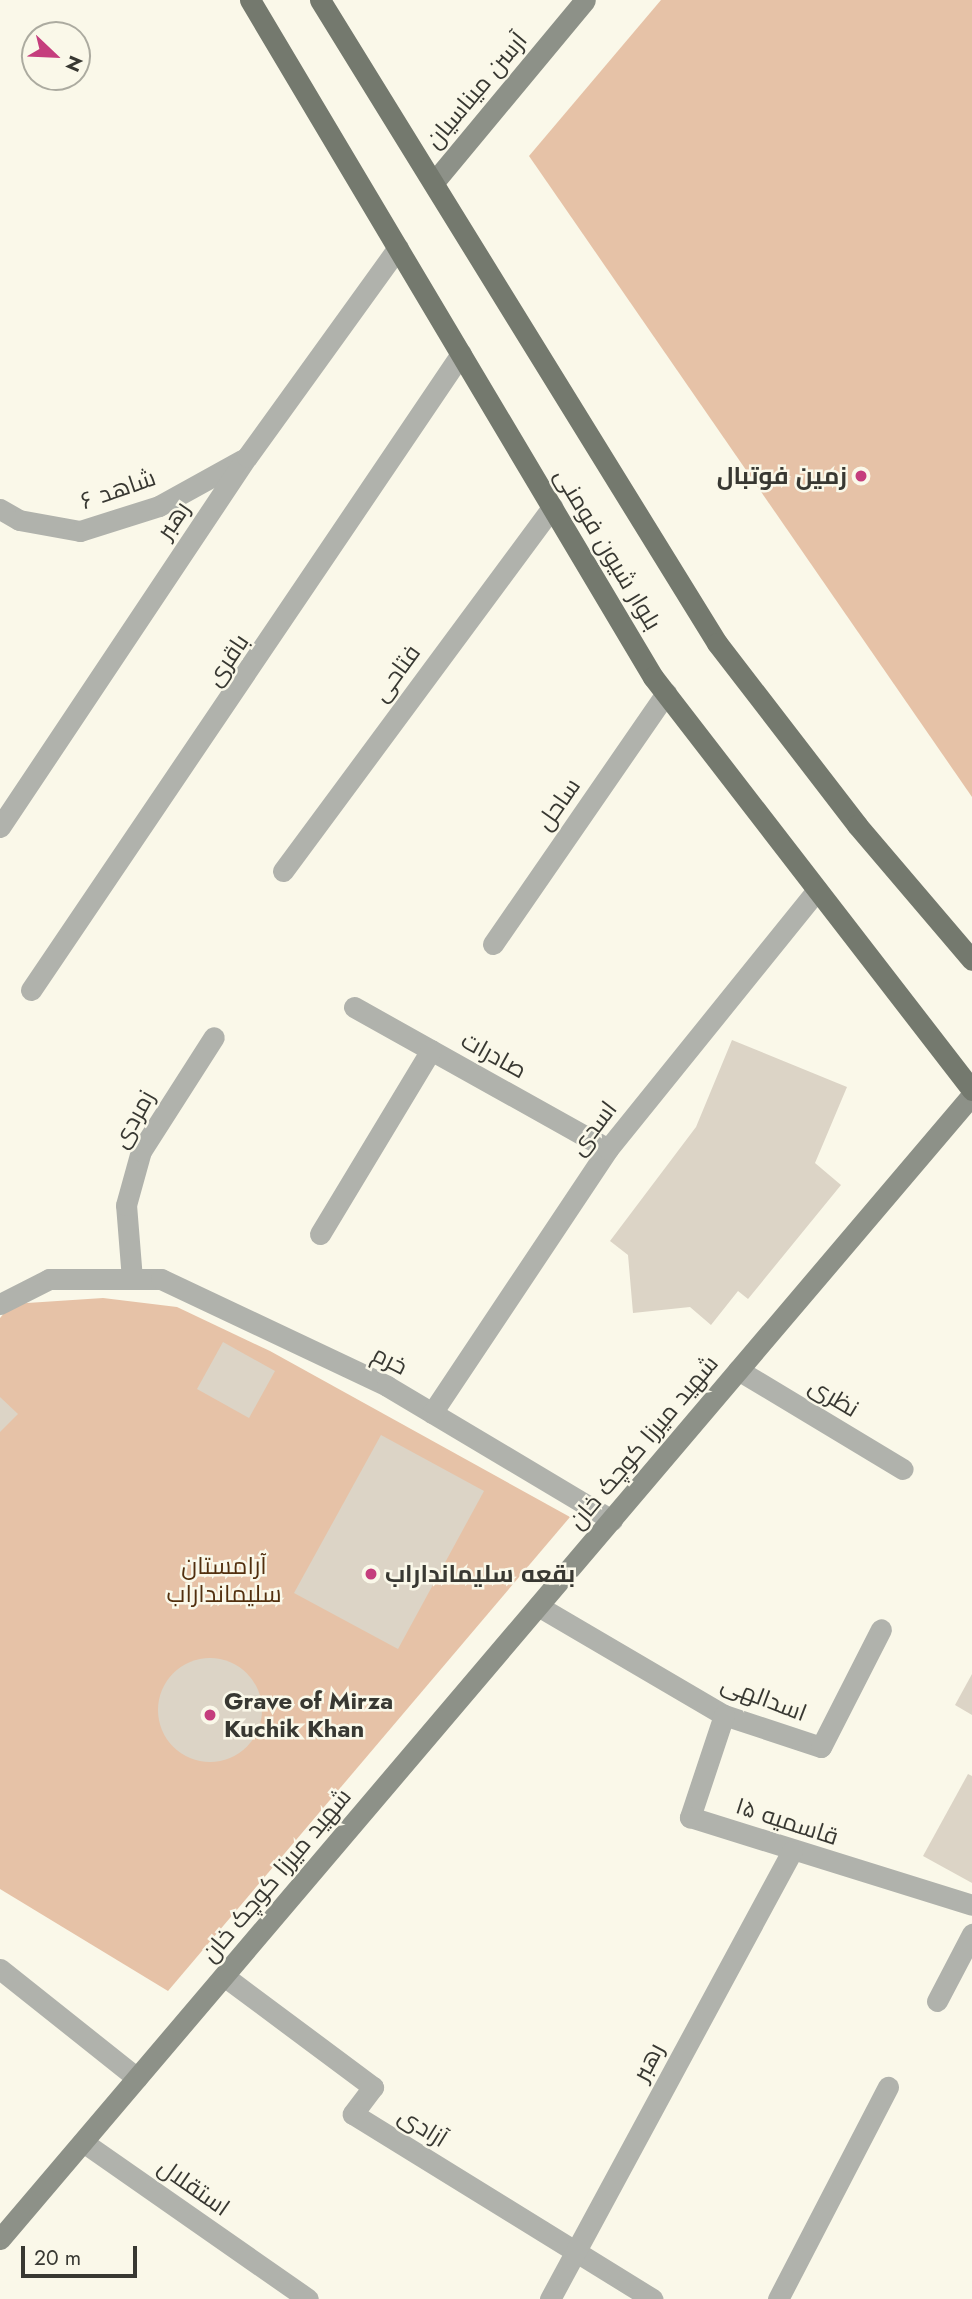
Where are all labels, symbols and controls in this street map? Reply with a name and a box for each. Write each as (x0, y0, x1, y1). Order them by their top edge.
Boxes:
north arrow (21, 21, 91, 91)
street label: آرسن میناسیان (419, 26, 533, 154)
text: N (59, 51, 89, 76)
place label: زمین فوتبال (717, 462, 847, 490)
street label: شاهد ۶ (77, 463, 159, 515)
street label: بلوار شیون فومنی (548, 463, 668, 635)
marker: زمین فوتبال (853, 468, 869, 484)
street label: رهبر (150, 496, 196, 544)
street label: باقری (199, 628, 255, 692)
street label: فتاحی (366, 639, 426, 707)
street label: ساحل (530, 772, 586, 836)
street label: صادرات (456, 1025, 532, 1085)
street label: زمردی (105, 1085, 161, 1153)
street label: اسدی (563, 1095, 623, 1161)
street label: خرم (368, 1339, 412, 1381)
street label: شهید میرزا کوچک خان (562, 1349, 724, 1535)
street label: نظری (804, 1371, 864, 1423)
park label: آرامستان سلیمانداراب (167, 1552, 281, 1608)
place label: بقعه سلیمانداراب (385, 1560, 575, 1588)
marker: بقعه سلیمانداراب (363, 1566, 379, 1582)
street label: اسدالهی (717, 1669, 811, 1727)
place label: Grave of Mirza Kuchik Khan (224, 1687, 393, 1743)
marker: Grave of Mirza Kuchik Khan (202, 1707, 218, 1723)
street label: شهید میرزا کوچک خان (195, 1782, 357, 1968)
street label: قاسمیه ۱۵ (732, 1791, 842, 1851)
street label: رهبر (626, 2038, 670, 2086)
street label: آزادی (393, 2101, 453, 2153)
street label: استقلال (153, 2152, 235, 2222)
scale bar (24, 2232, 140, 2276)
text: 20 m (34, 2243, 81, 2273)

